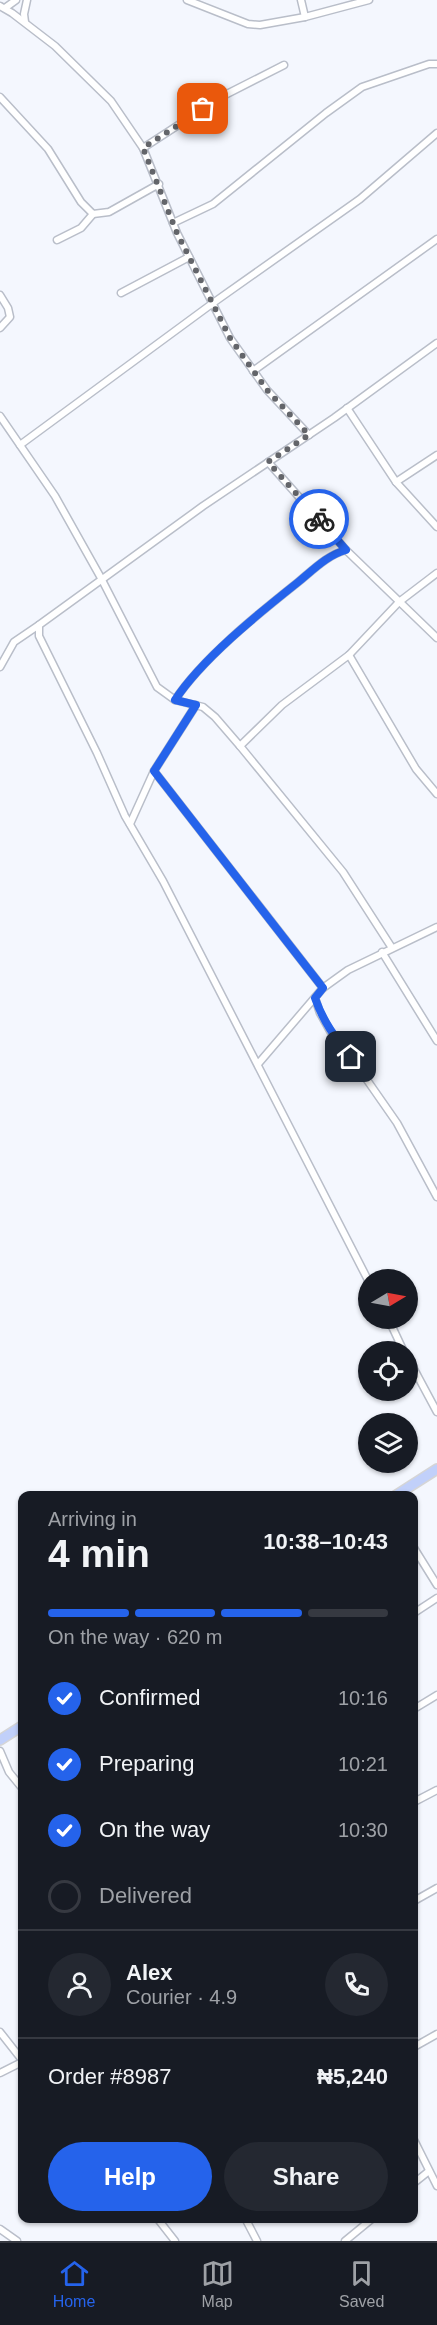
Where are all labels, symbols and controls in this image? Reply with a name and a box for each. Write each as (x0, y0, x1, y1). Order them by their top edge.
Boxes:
pin (177, 83, 228, 134)
icon: bag (186, 92, 219, 125)
courier (289, 489, 349, 549)
icon: bike (303, 503, 336, 536)
pin (325, 1031, 376, 1082)
icon: home (334, 1040, 367, 1073)
north arrow (358, 1269, 418, 1329)
map controls (358, 1269, 418, 1473)
button: locate (358, 1341, 418, 1401)
button: layers (358, 1413, 418, 1473)
text: Arriving in (48, 1508, 137, 1530)
text: 10:38–10:43 (263, 1529, 388, 1554)
text: 4 min (48, 1532, 150, 1575)
text: On the way · 620 m (48, 1626, 223, 1648)
icon: check (48, 1682, 81, 1715)
text: Confirmed (99, 1685, 200, 1710)
text: 10:16 (338, 1687, 388, 1709)
icon: check (48, 1748, 81, 1781)
text: Preparing (99, 1751, 194, 1776)
text: 10:21 (338, 1753, 388, 1775)
icon: check (48, 1814, 81, 1847)
text: On the way (99, 1817, 210, 1842)
text: 10:30 (338, 1819, 388, 1841)
text: Delivered (99, 1883, 192, 1908)
button: person (48, 1953, 111, 2016)
button: phone (325, 1953, 388, 2016)
text: Alex (126, 1960, 172, 1985)
text: Courier · 4.9 (126, 1986, 237, 2008)
text: Order #8987 (48, 2064, 172, 2089)
text: ₦5,240 (317, 2064, 388, 2089)
button: Help (48, 2142, 212, 2211)
button: Share (224, 2142, 388, 2211)
tab: Home (53, 2257, 95, 2311)
tab: Map (201, 2257, 234, 2311)
tab: Saved (339, 2257, 384, 2311)

